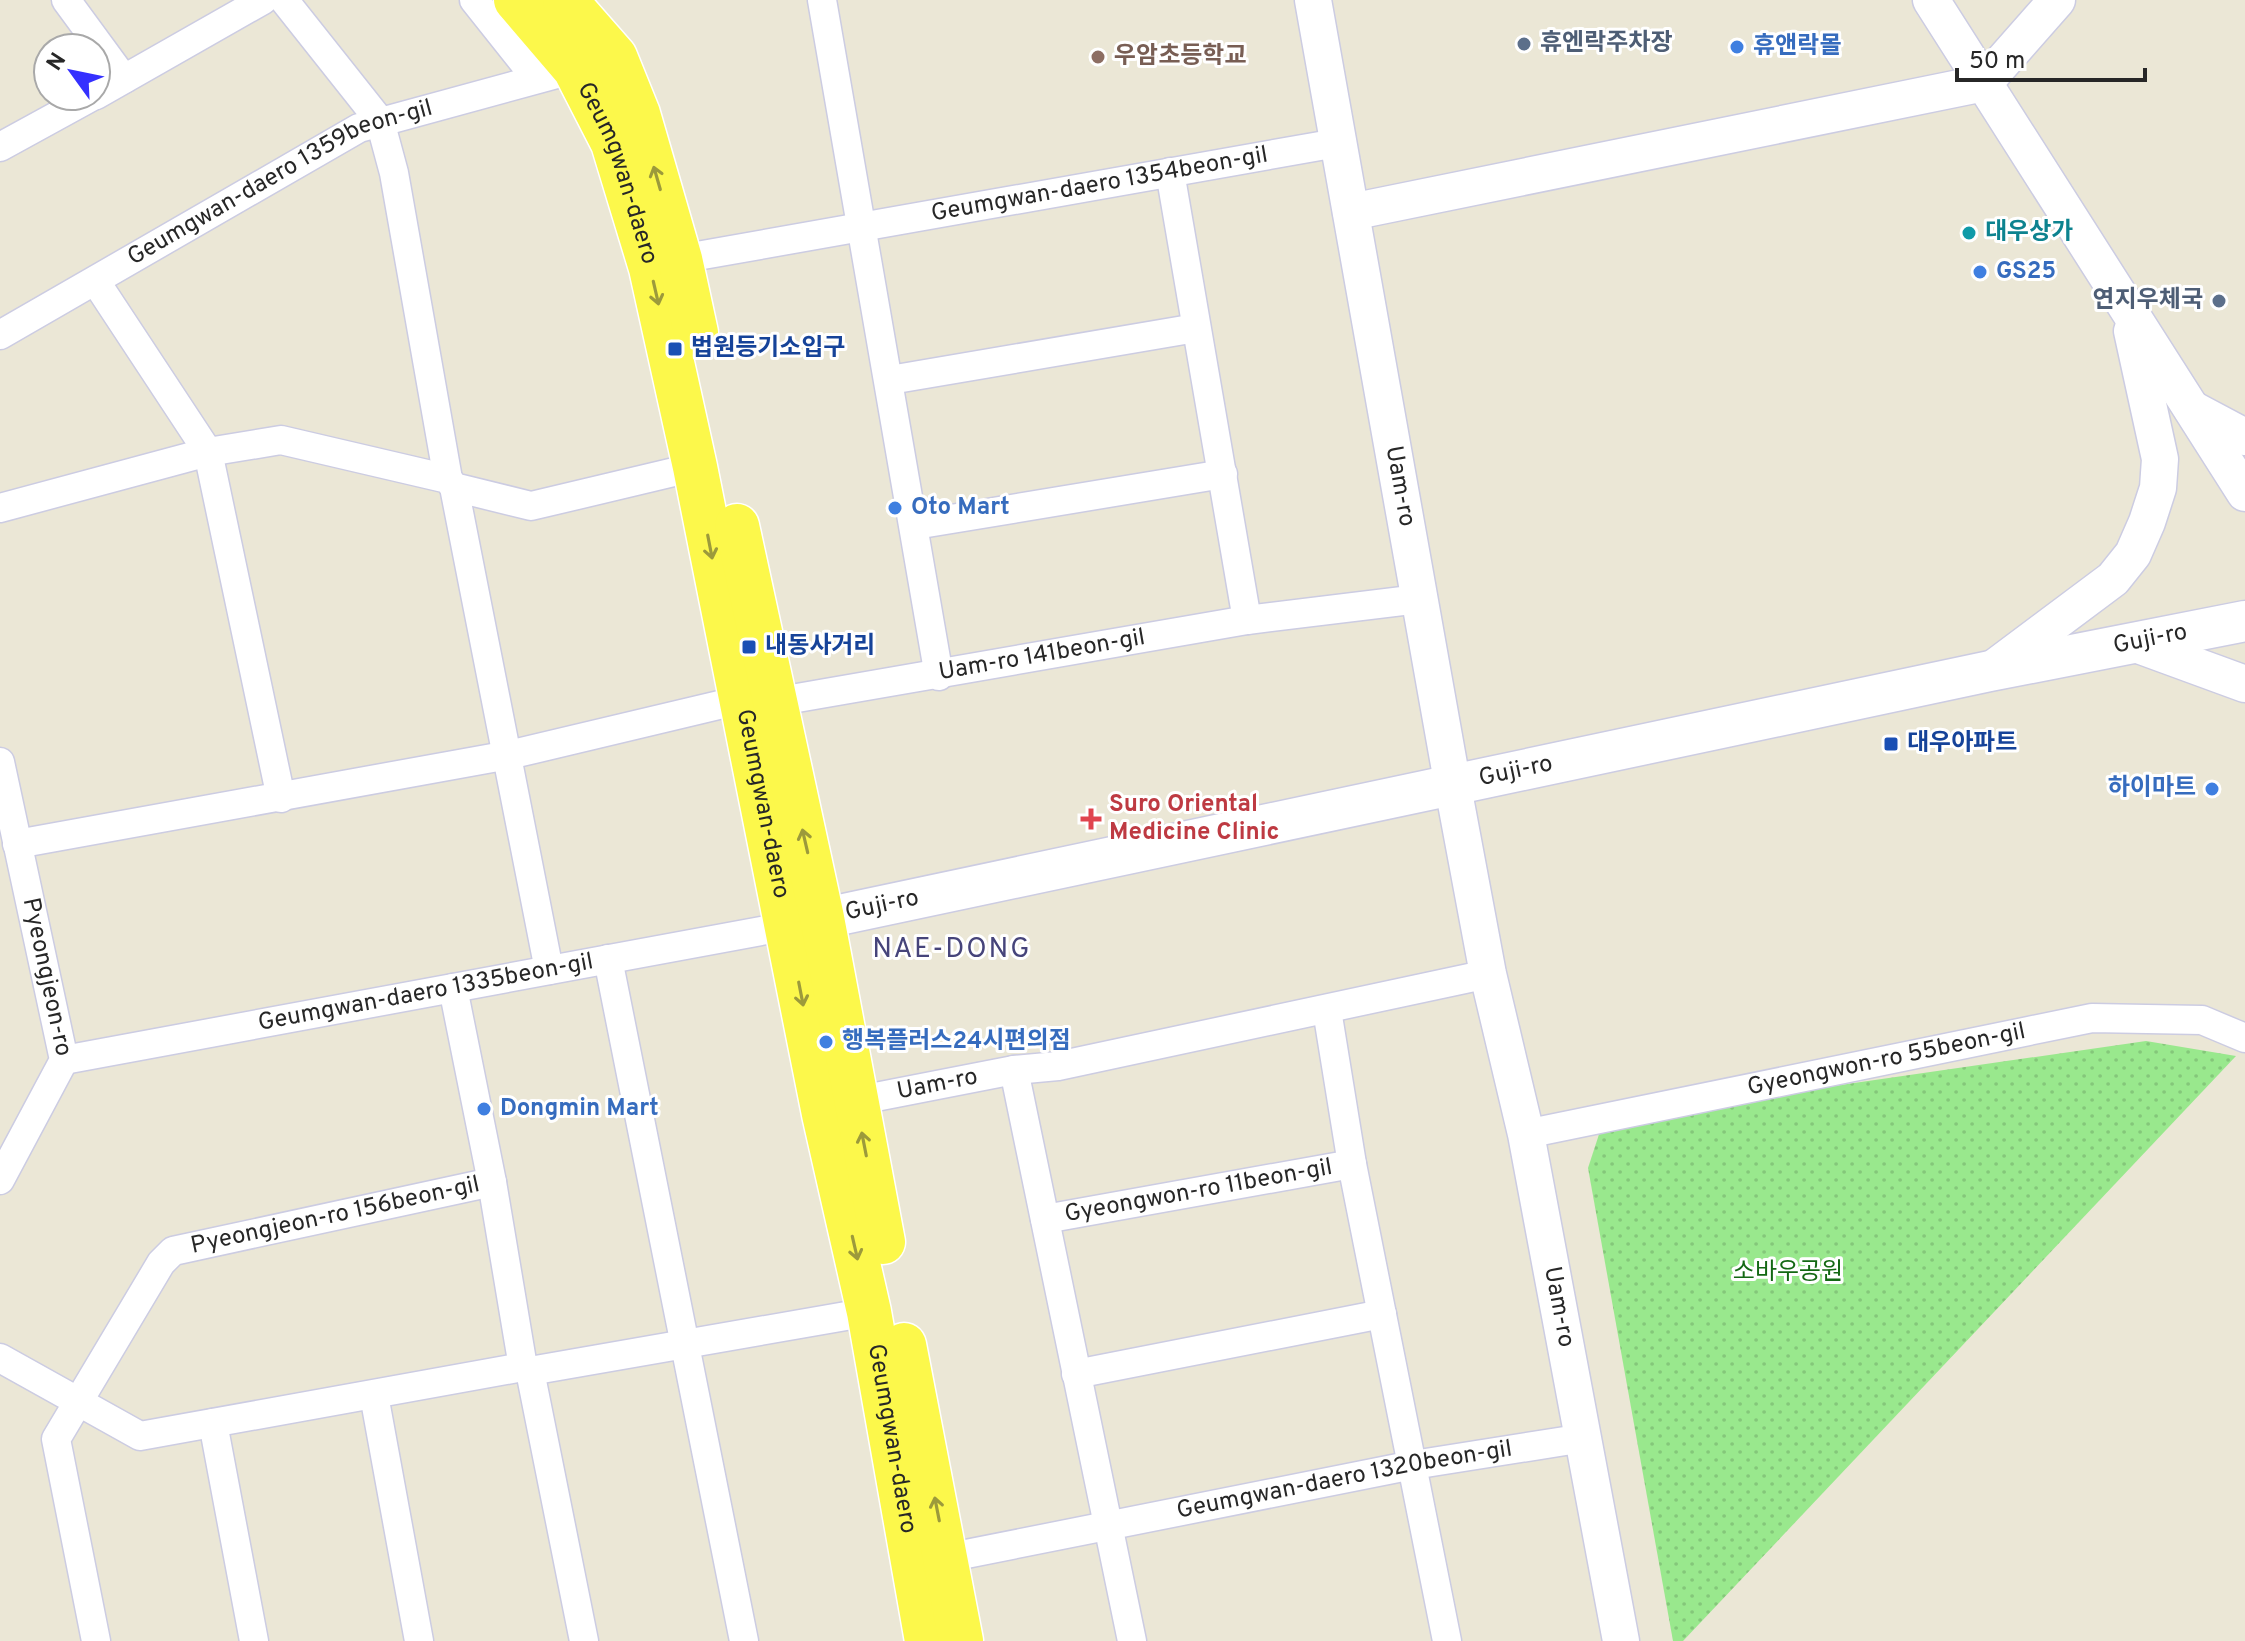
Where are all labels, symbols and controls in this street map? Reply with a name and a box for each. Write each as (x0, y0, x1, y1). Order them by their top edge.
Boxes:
place label: 휴엔락주차장 (1540, 29, 1672, 59)
north arrow (32, 32, 112, 112)
place label: 휴앤락몰 (1753, 32, 1841, 62)
scale bar (1957, 32, 2145, 82)
marker: 휴엔락주차장 (1515, 35, 1533, 53)
marker: 휴앤락몰 (1728, 38, 1746, 56)
place label: 우암초등학교 (1114, 42, 1246, 72)
text: 50 m (1969, 47, 2025, 77)
text: N (42, 48, 73, 76)
marker: 우암초등학교 (1089, 48, 1107, 66)
street label: Geumgwan-daero (569, 77, 664, 268)
street label: Geumgwan-daero 1359beon-gil (122, 94, 436, 273)
street label: Geumgwan-daero 1354beon-gil (929, 140, 1270, 229)
one-way arrow (648, 166, 663, 192)
place label: 대우상가 (1985, 218, 2073, 248)
marker: 대우상가 (1960, 224, 1978, 242)
place label: GS25 (1996, 257, 2056, 287)
marker: GS25 (1971, 263, 1989, 281)
one-way arrow (649, 280, 664, 305)
place label: 연지우체국 (2093, 286, 2203, 316)
marker: 연지우체국 (2210, 292, 2228, 310)
place label: 법원등기소입구 (691, 334, 846, 364)
marker: 법원등기소입구 (666, 340, 684, 358)
street label: Uam-ro (1378, 444, 1421, 529)
place label: Oto Mart (911, 493, 1010, 523)
marker: Oto Mart (886, 499, 904, 517)
one-way arrow (704, 534, 719, 559)
street label: Guji-ro (2111, 618, 2190, 661)
street label: Uam-ro 141beon-gil (936, 623, 1148, 688)
place label: 내동사거리 (765, 632, 875, 662)
marker: 내동사거리 (740, 638, 758, 656)
street label: Geumgwan-daero (729, 707, 796, 901)
place label: 대우아파트 (1907, 729, 2017, 759)
marker: 대우아파트 (1882, 735, 1900, 753)
street label: Guji-ro (1476, 749, 1556, 794)
place label: 하이마트 (2108, 774, 2196, 804)
marker: 하이마트 (2203, 780, 2221, 798)
place label: Suro Oriental Medicine Clinic (1109, 790, 1279, 848)
marker: Suro Oriental Medicine Clinic (1080, 808, 1102, 830)
one-way arrow (797, 829, 812, 855)
street label: Guji-ro (842, 883, 922, 928)
street label: Pyeongjeon-ro (15, 895, 78, 1059)
district label: NAE-DONG (872, 932, 1032, 968)
street label: Geumgwan-daero 1335beon-gil (256, 947, 596, 1039)
one-way arrow (795, 981, 810, 1006)
street label: Gyeongwon-ro 55beon-gil (1745, 1017, 2028, 1103)
place label: 행복플러스24시편의점 (842, 1027, 1071, 1057)
marker: 행복플러스24시편의점 (817, 1033, 835, 1051)
street label: Uam-ro (895, 1062, 980, 1107)
place label: Dongmin Mart (500, 1094, 659, 1124)
marker: Dongmin Mart (475, 1100, 493, 1118)
one-way arrow (856, 1132, 871, 1158)
street label: Gyeongwon-ro 11beon-gil (1062, 1153, 1335, 1230)
street label: Pyeongjeon-ro 156beon-gil (188, 1170, 483, 1262)
one-way arrow (848, 1235, 863, 1261)
park label: 소바우공원 (1733, 1258, 1843, 1288)
street label: Uam-ro (1536, 1264, 1581, 1350)
street label: Geumgwan-daero (860, 1342, 923, 1536)
street label: Geumgwan-daero 1320beon-gil (1174, 1435, 1514, 1527)
one-way arrow (928, 1497, 943, 1522)

